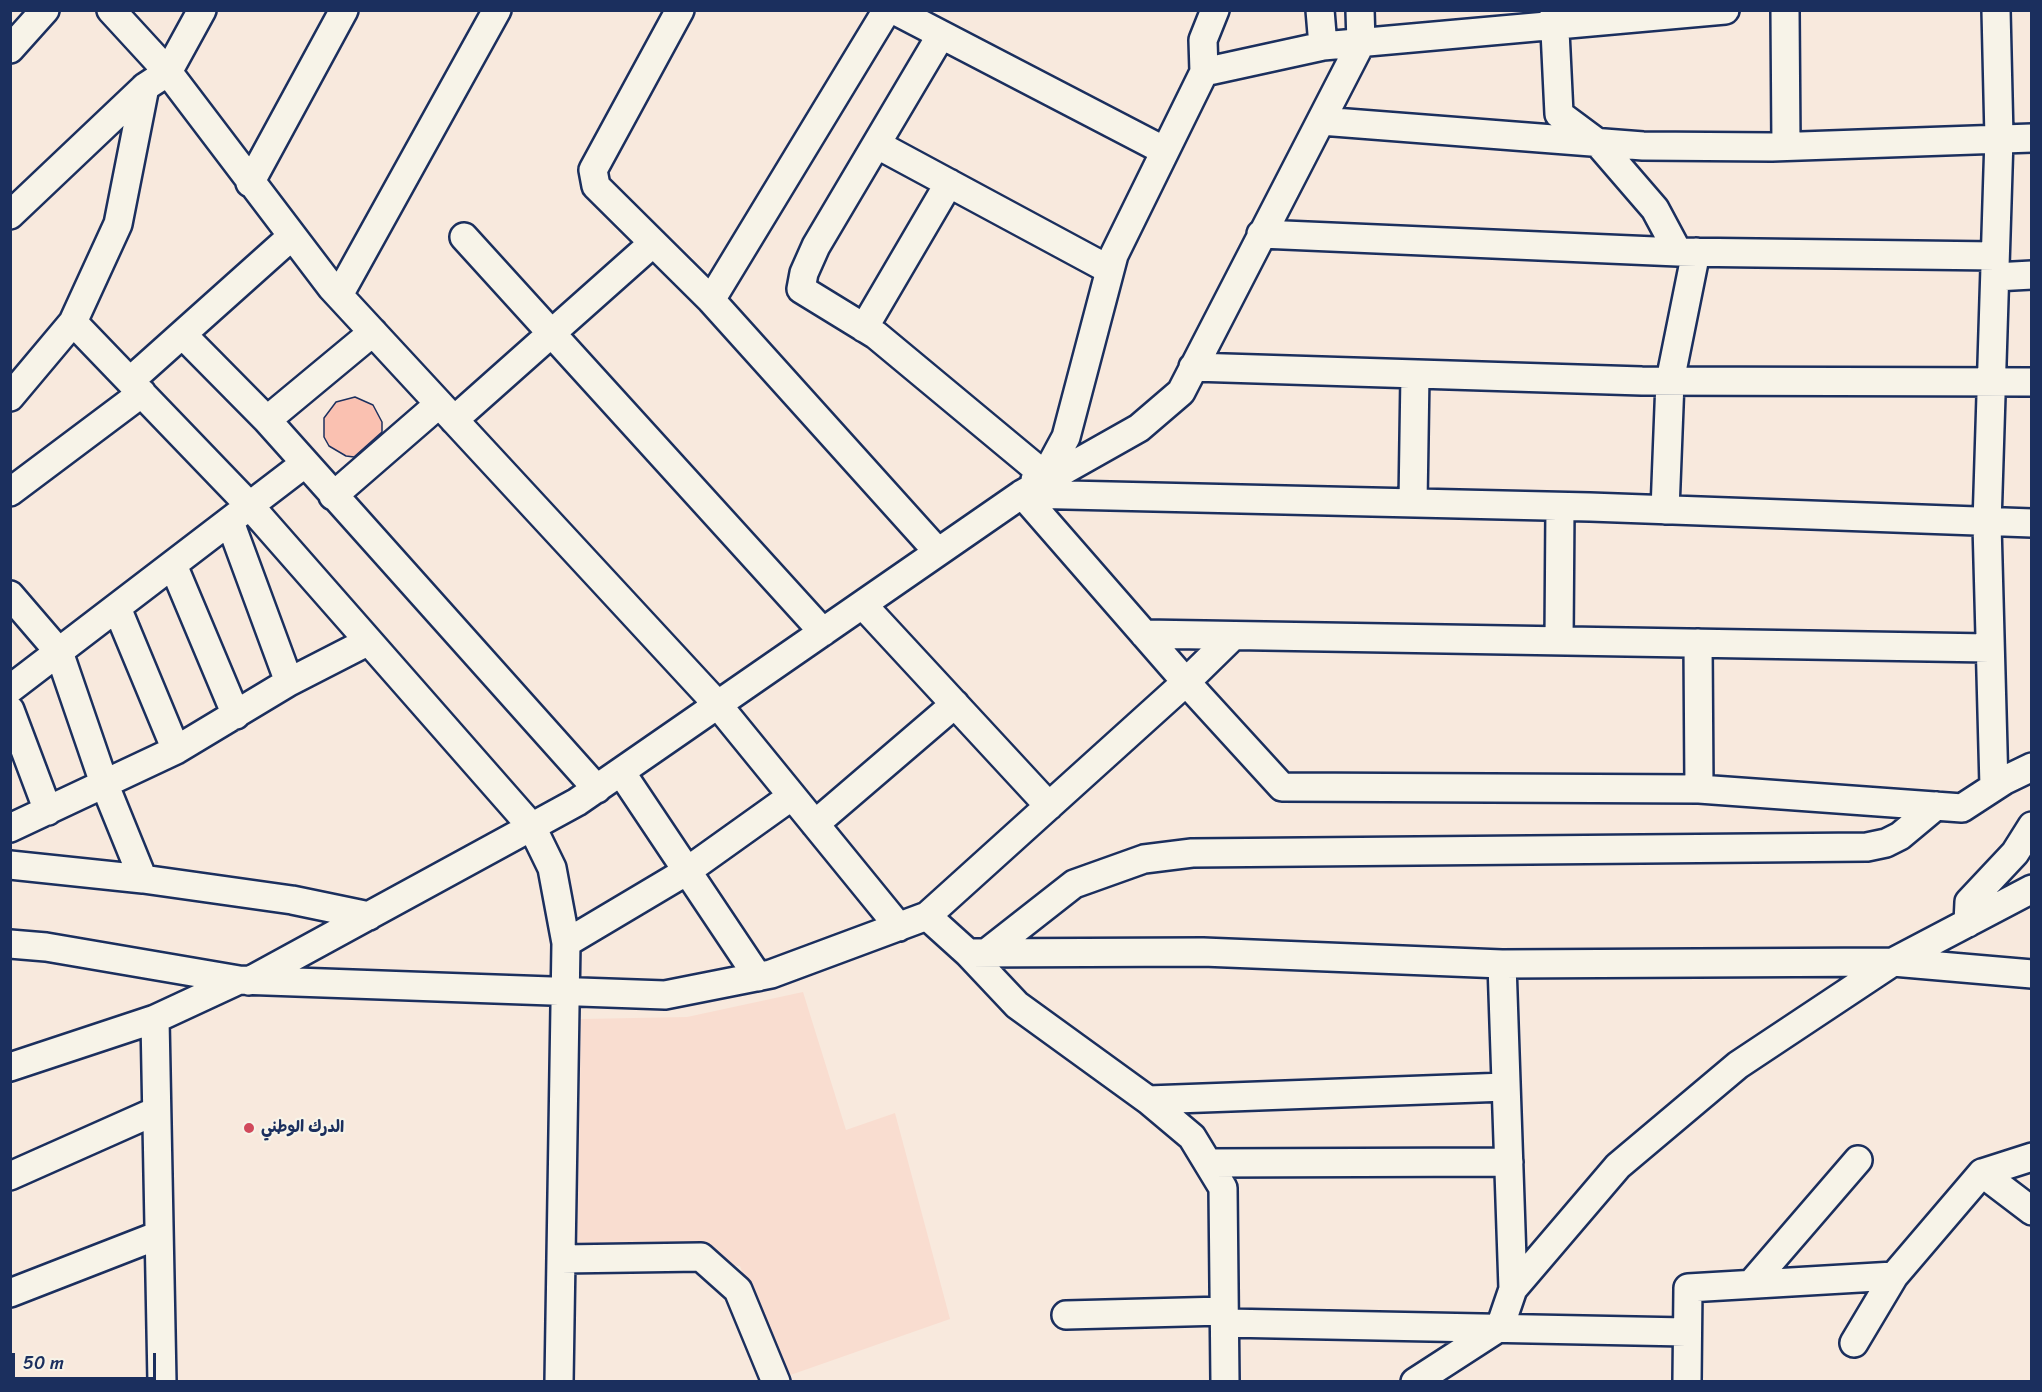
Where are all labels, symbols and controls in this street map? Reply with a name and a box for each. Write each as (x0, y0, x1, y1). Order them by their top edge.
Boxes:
place label: الدرك الوطني (261, 1118, 344, 1138)
marker: الدرك الوطني (242, 1121, 256, 1135)
scale bar (15, 1341, 159, 1379)
text: 50 m (23, 1347, 64, 1379)

